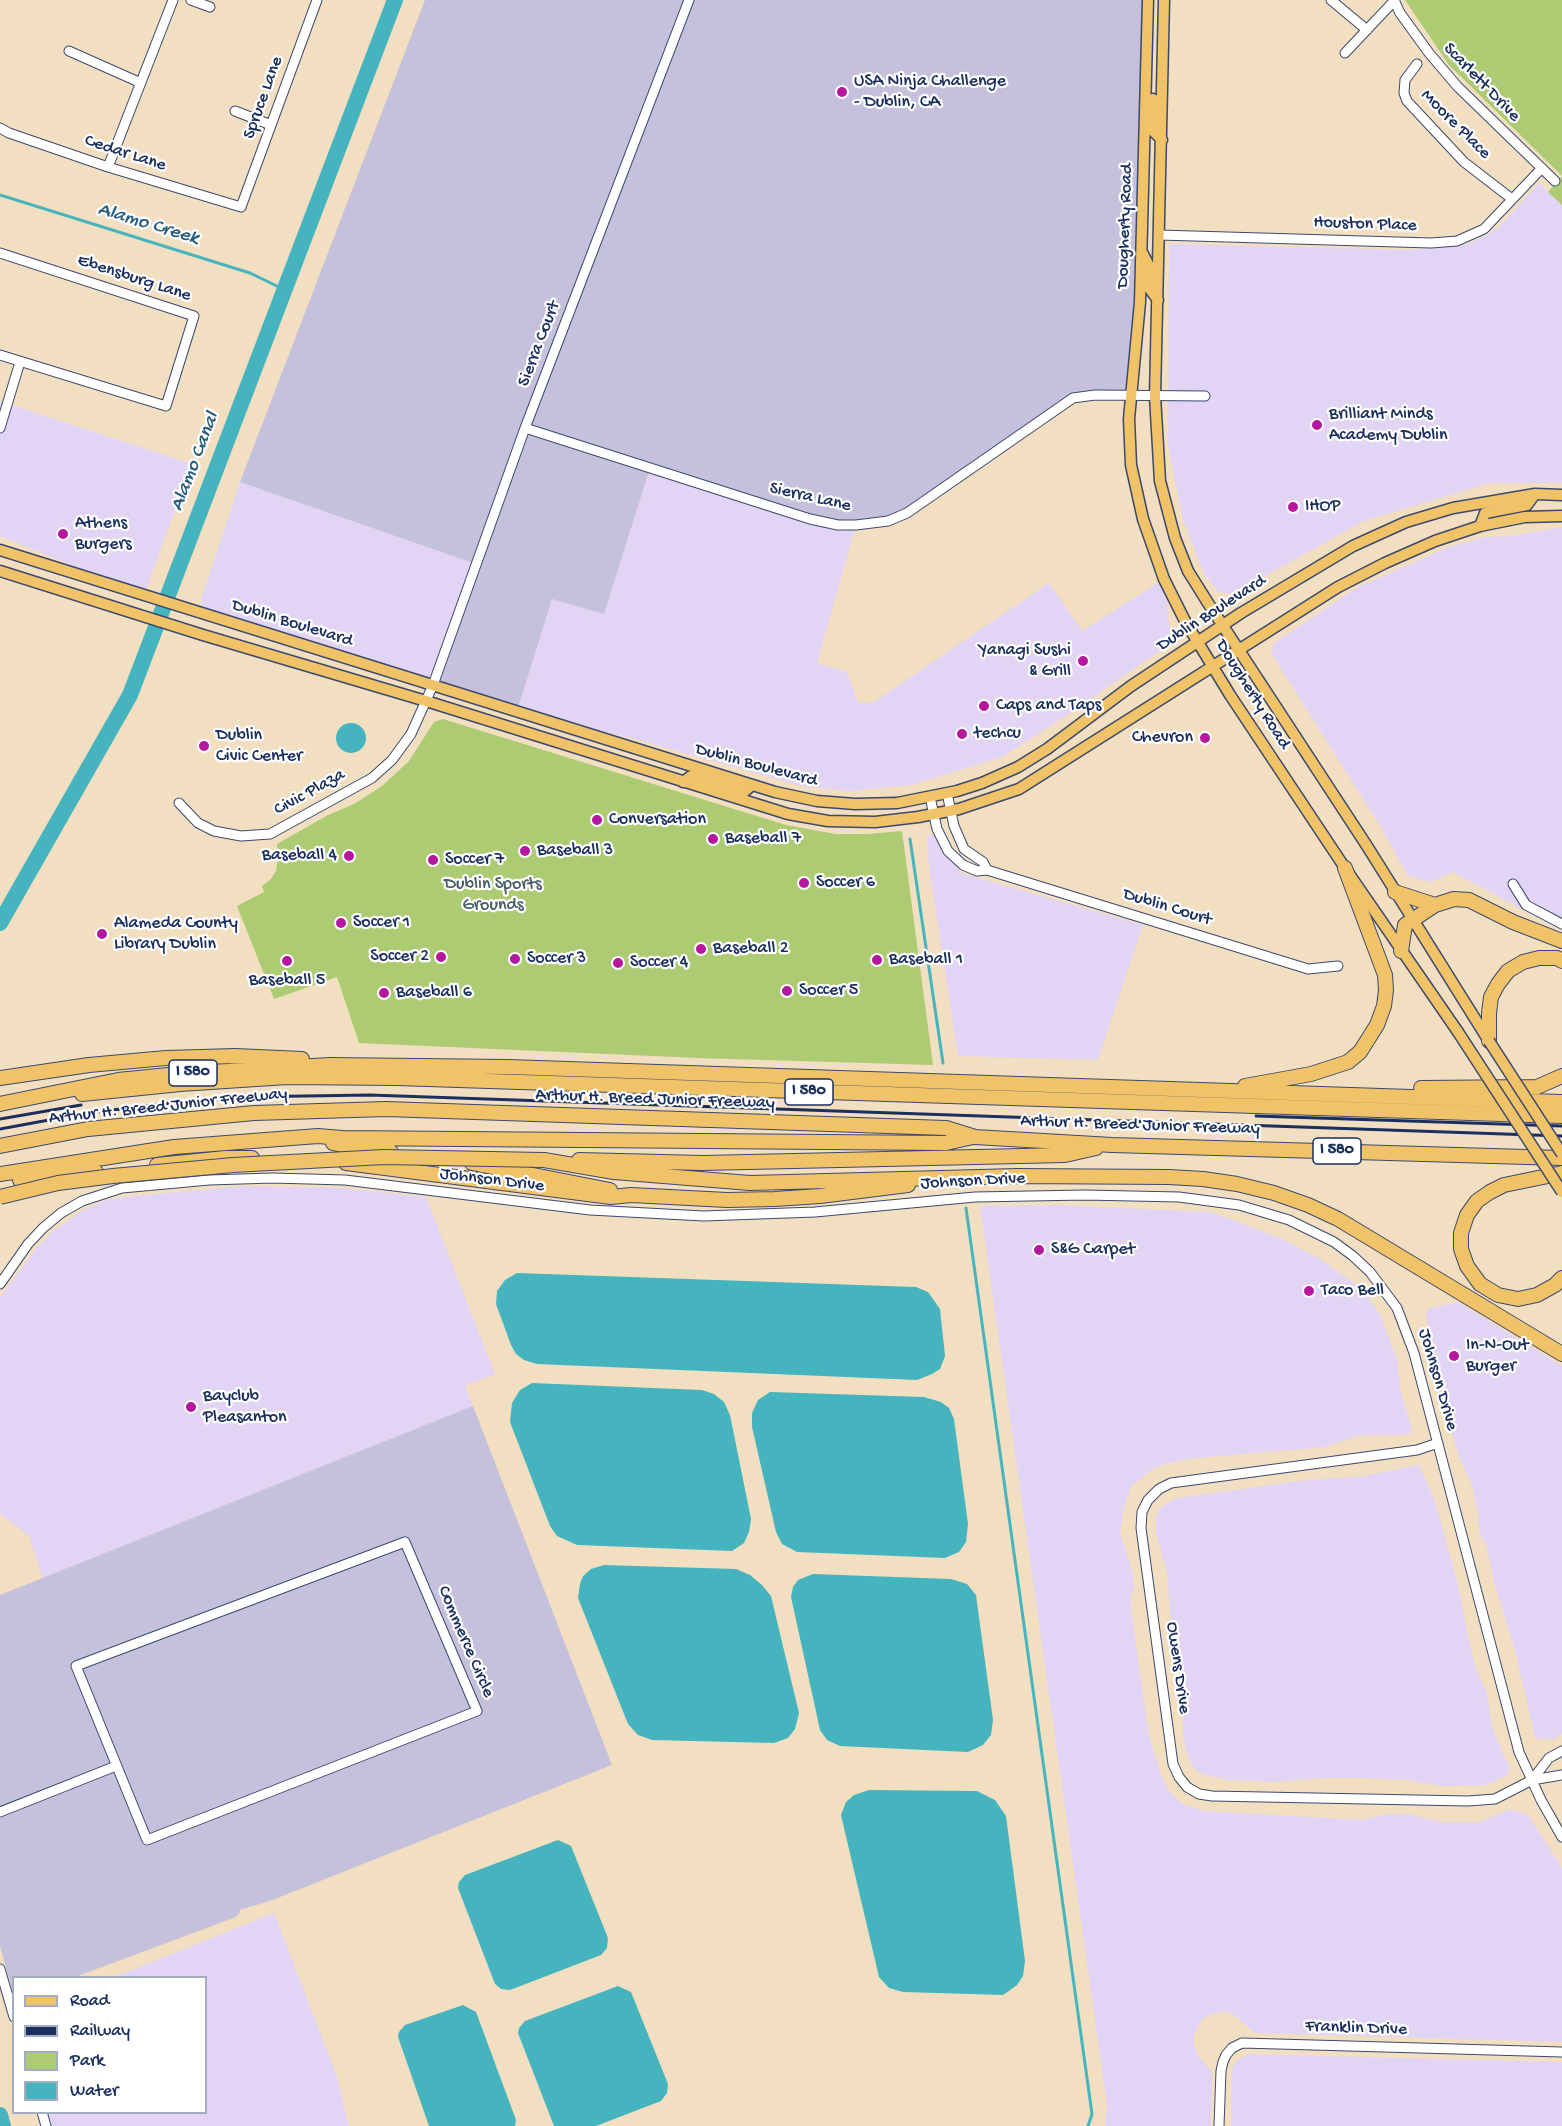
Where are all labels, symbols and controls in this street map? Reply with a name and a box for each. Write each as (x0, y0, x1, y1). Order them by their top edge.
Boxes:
street label: Scarlett Drive (1438, 39, 1524, 127)
street label: Spruce Lane (239, 54, 289, 142)
place label: USA Ninja Challenge - Dublin, CA (854, 71, 1006, 113)
marker: USA Ninja Challenge - Dublin, CA (835, 85, 849, 99)
street label: Moore Place (1415, 85, 1495, 165)
street label: Cedar Lane (81, 131, 169, 177)
street label: Dougherty Road (1113, 163, 1139, 289)
water label: Alamo Creek (95, 198, 201, 252)
street label: Houston Place (1313, 212, 1417, 238)
street label: Ebensburg Lane (74, 250, 194, 308)
street label: Sierra Court (514, 298, 566, 390)
place label: Brilliant Minds Academy Dublin (1329, 404, 1448, 446)
water label: Alamo Canal (166, 409, 226, 515)
marker: Brilliant Minds Academy Dublin (1310, 418, 1324, 432)
street label: Sierra Lane (767, 478, 853, 518)
place label: IHOP (1305, 496, 1340, 518)
marker: IHOP (1286, 500, 1300, 514)
place label: Athens Burgers (75, 513, 132, 556)
marker: Athens Burgers (56, 527, 70, 541)
street label: Dublin Boulevard (1154, 571, 1270, 657)
street label: Dublin Boulevard (229, 595, 355, 653)
street label: Dougherty Road (1210, 636, 1294, 754)
place label: Yanagi Sushi & Grill (979, 640, 1071, 682)
marker: Yanagi Sushi & Grill (1076, 654, 1090, 668)
place label: Caps and Taps (996, 695, 1101, 717)
marker: Caps and Taps (977, 699, 991, 713)
place label: techcu (974, 723, 1021, 745)
place label: Dublin Civic Center (216, 725, 302, 768)
marker: techcu (955, 727, 969, 741)
place label: Chevron (1132, 727, 1193, 749)
marker: Chevron (1198, 731, 1212, 745)
marker: Dublin Civic Center (197, 739, 211, 753)
street label: Dublin Boulevard (693, 739, 819, 793)
street label: Civic Plaza (271, 765, 349, 821)
place label: Conversation (609, 809, 706, 831)
marker: Conversation (590, 813, 604, 827)
place label: Baseball 7 (725, 828, 801, 850)
marker: Baseball 7 (706, 832, 720, 846)
place label: Baseball 3 (537, 840, 613, 862)
marker: Baseball 3 (518, 844, 532, 858)
place label: Baseball 4 (262, 845, 337, 867)
marker: Baseball 4 (342, 849, 356, 863)
place label: Soccer 7 (445, 849, 504, 871)
marker: Soccer 7 (426, 853, 440, 867)
place label: Soccer 6 (816, 872, 875, 894)
park label: Dublin Sports Grounds (444, 874, 542, 916)
marker: Soccer 6 (797, 876, 811, 890)
street label: Dublin Court (1120, 884, 1214, 932)
place label: Soccer 1 (353, 912, 410, 934)
place label: Alameda County Library Dublin (114, 913, 238, 956)
marker: Soccer 1 (334, 916, 348, 930)
marker: Alameda County Library Dublin (95, 927, 109, 941)
place label: Baseball 2 (713, 938, 789, 960)
marker: Baseball 2 (694, 942, 708, 956)
place label: Soccer 2 (370, 946, 429, 968)
place label: Soccer 3 (527, 948, 586, 970)
place label: Baseball 1 (889, 949, 963, 971)
marker: Soccer 2 (434, 950, 448, 964)
marker: Soccer 3 (508, 952, 522, 966)
place label: Soccer 4 (630, 952, 688, 974)
marker: Baseball 1 (870, 953, 884, 967)
marker: Baseball 5 (280, 954, 294, 968)
marker: Soccer 4 (611, 956, 625, 970)
place label: Baseball 5 (249, 970, 325, 992)
place label: Soccer 5 (799, 980, 858, 1002)
place label: Baseball 6 (396, 982, 472, 1004)
marker: Soccer 5 (780, 984, 794, 998)
marker: Baseball 6 (377, 986, 391, 1000)
road number: I 580 (169, 1060, 217, 1086)
road number: I 580 (785, 1079, 833, 1105)
street label: Arthur H. Breed Junior Freeway (48, 1084, 288, 1130)
street label: Arthur H. Breed Junior Freeway (535, 1085, 775, 1115)
street label: Arthur H. Breed Junior Freeway (1020, 1111, 1260, 1141)
road number: I 580 (1313, 1138, 1361, 1164)
street label: Johnson Drive (439, 1164, 545, 1198)
street label: Johnson Drive (920, 1168, 1026, 1196)
place label: S&G Carpet (1051, 1239, 1135, 1261)
marker: S&G Carpet (1032, 1243, 1046, 1257)
place label: Taco Bell (1321, 1280, 1384, 1302)
marker: Taco Bell (1302, 1284, 1316, 1298)
street label: Johnson Drive (1412, 1327, 1462, 1433)
place label: In-N-Out Burger (1466, 1335, 1529, 1378)
marker: In-N-Out Burger (1447, 1349, 1461, 1363)
place label: Bayclub Pleasanton (203, 1386, 287, 1428)
marker: Bayclub Pleasanton (184, 1400, 198, 1414)
street label: Commerce Circle (432, 1583, 498, 1701)
street label: Owens Drive (1160, 1621, 1194, 1715)
legend (12, 1976, 207, 2114)
text: Road (70, 1991, 109, 2012)
street label: Franklin Drive (1305, 2016, 1407, 2042)
text: Railway (70, 2021, 130, 2042)
text: Park (70, 2051, 104, 2072)
text: Water (70, 2081, 118, 2102)

